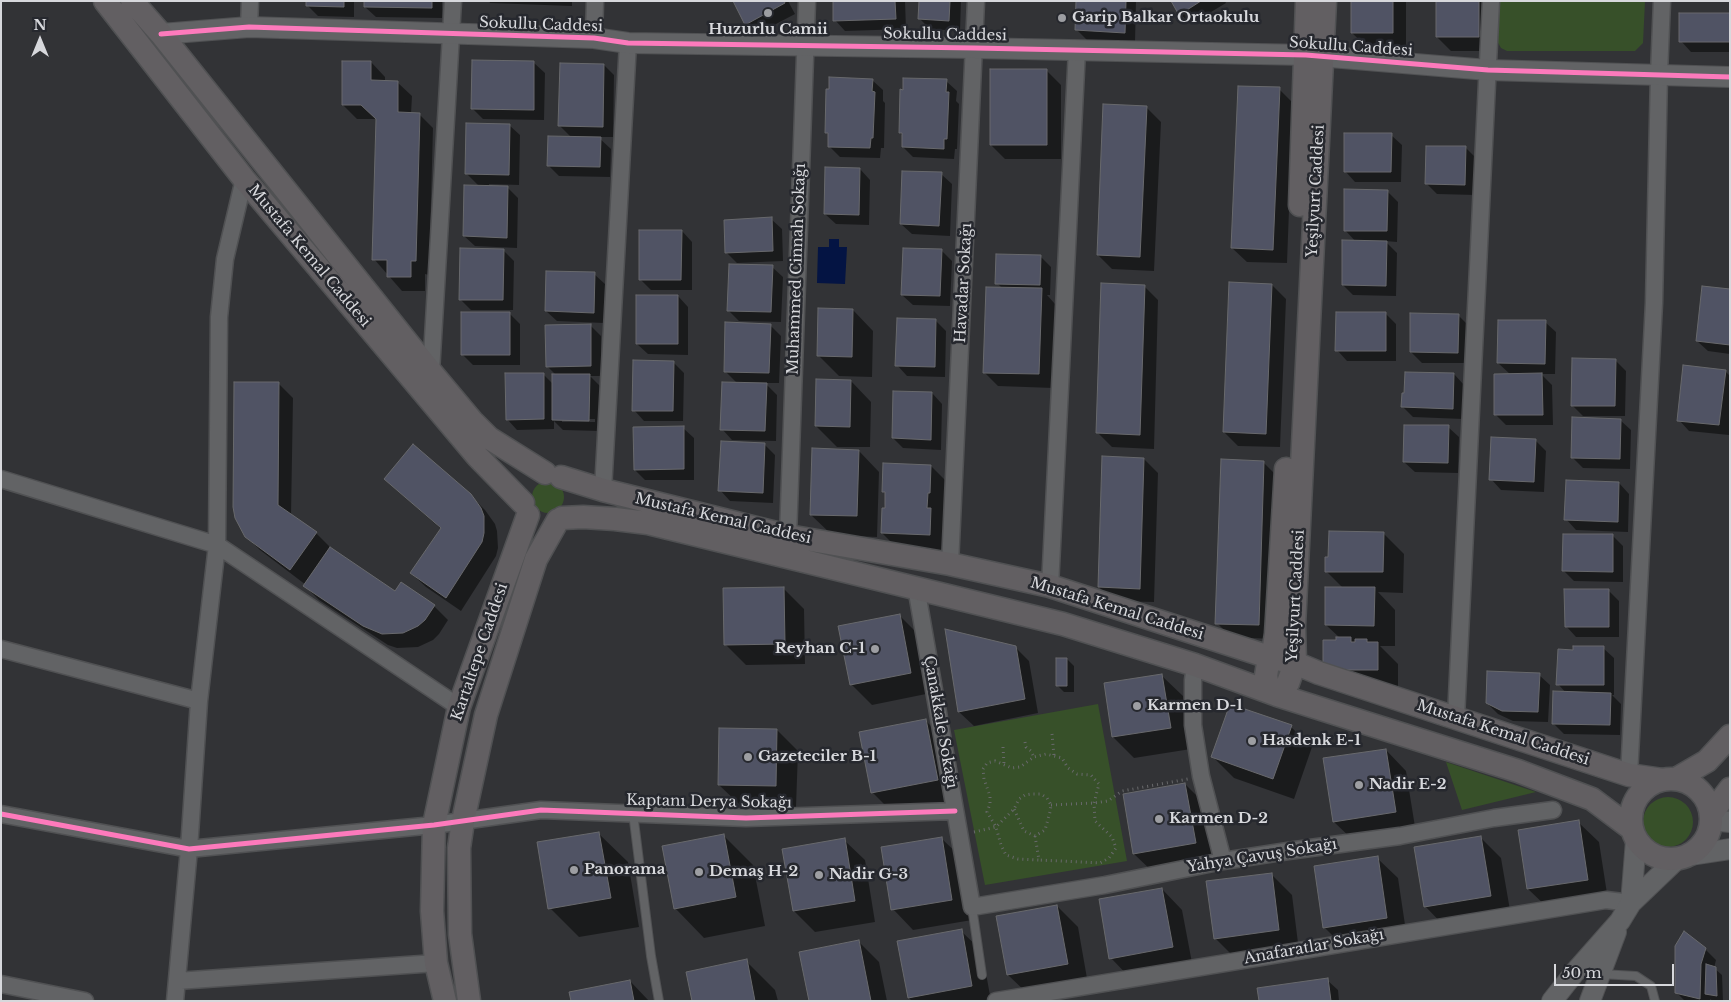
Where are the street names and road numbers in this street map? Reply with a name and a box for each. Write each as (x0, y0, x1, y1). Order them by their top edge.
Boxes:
street label: Sokullu Caddesi (479, 14, 603, 36)
street label: Sokullu Caddesi (883, 25, 1007, 45)
street label: Sokullu Caddesi (1289, 34, 1413, 60)
street label: Yeşilyurt Caddesi (1304, 124, 1328, 258)
street label: Muhammed Cinnah Sokağı (784, 163, 810, 375)
street label: Mustafa Kemal Caddesi (244, 181, 374, 331)
street label: Havadar Sokağı (952, 222, 976, 344)
street label: Mustafa Kemal Caddesi (633, 490, 813, 548)
street label: Yeşilyurt Caddesi (1284, 529, 1308, 663)
street label: Mustafa Kemal Caddesi (1028, 574, 1206, 644)
street label: Kartaltepe Caddesi (448, 581, 512, 723)
street label: Çanakkale Sokağı (919, 654, 961, 790)
street label: Mustafa Kemal Caddesi (1414, 697, 1592, 769)
street label: Kaptanı Derya Sokağı (626, 792, 792, 812)
street label: Yahya Çavuş Sokağı (1186, 835, 1338, 877)
street label: Anafaratlar Sokağı (1243, 926, 1385, 968)

